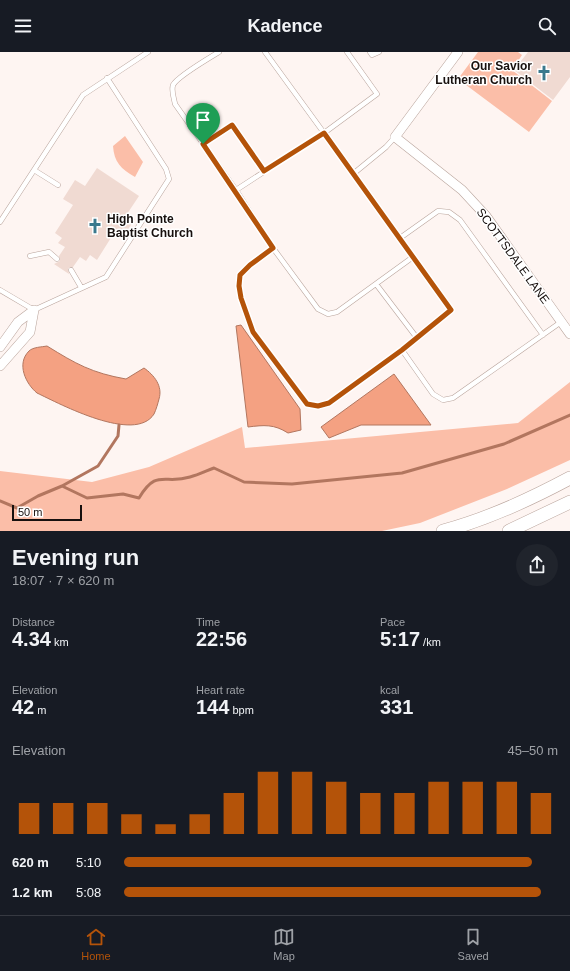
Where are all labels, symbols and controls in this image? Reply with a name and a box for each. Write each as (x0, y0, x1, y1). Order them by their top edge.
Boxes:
icon: menu (12, 15, 34, 37)
icon: search (536, 15, 558, 37)
text: Kadence (247, 16, 323, 36)
place label: Our Savior Lutheran Church (435, 59, 532, 87)
church icon: Our Savior Lutheran Church (535, 64, 553, 82)
pin (186, 103, 220, 144)
icon: arrive (192, 109, 214, 131)
street label: SCOTTSDALE LANE (474, 205, 552, 307)
place label: High Pointe Baptist Church (107, 212, 193, 240)
church icon: High Pointe Baptist Church (86, 217, 104, 235)
scale bar (12, 503, 82, 522)
text: 50 m (18, 506, 42, 518)
button: share (516, 544, 558, 586)
text: Evening run (12, 545, 139, 570)
text: 18:07 · 7 × 620 m (12, 573, 114, 588)
text: Distance (12, 616, 55, 628)
text: Time (196, 616, 220, 628)
text: Pace (380, 616, 405, 628)
text: 4.34 (12, 628, 51, 650)
text: 22:56 (196, 628, 247, 650)
text: 5:17 (380, 628, 420, 650)
text: km (51, 636, 69, 648)
text: /km (420, 636, 441, 648)
text: Elevation (12, 684, 57, 696)
text: Heart rate (196, 684, 245, 696)
text: kcal (380, 684, 400, 696)
text: 42 (12, 696, 34, 718)
text: 144 (196, 696, 229, 718)
text: 331 (380, 696, 413, 718)
text: m (34, 704, 46, 716)
text: bpm (229, 704, 254, 716)
text: Elevation (12, 743, 65, 758)
text: 45–50 m (507, 743, 558, 758)
text: 620 m (12, 855, 49, 870)
text: 5:10 (76, 855, 101, 870)
text: 1.2 km (12, 885, 52, 900)
text: 5:08 (76, 885, 101, 900)
tab: Home (81, 926, 111, 962)
tab: Map (273, 926, 295, 962)
tab: Saved (458, 926, 489, 962)

